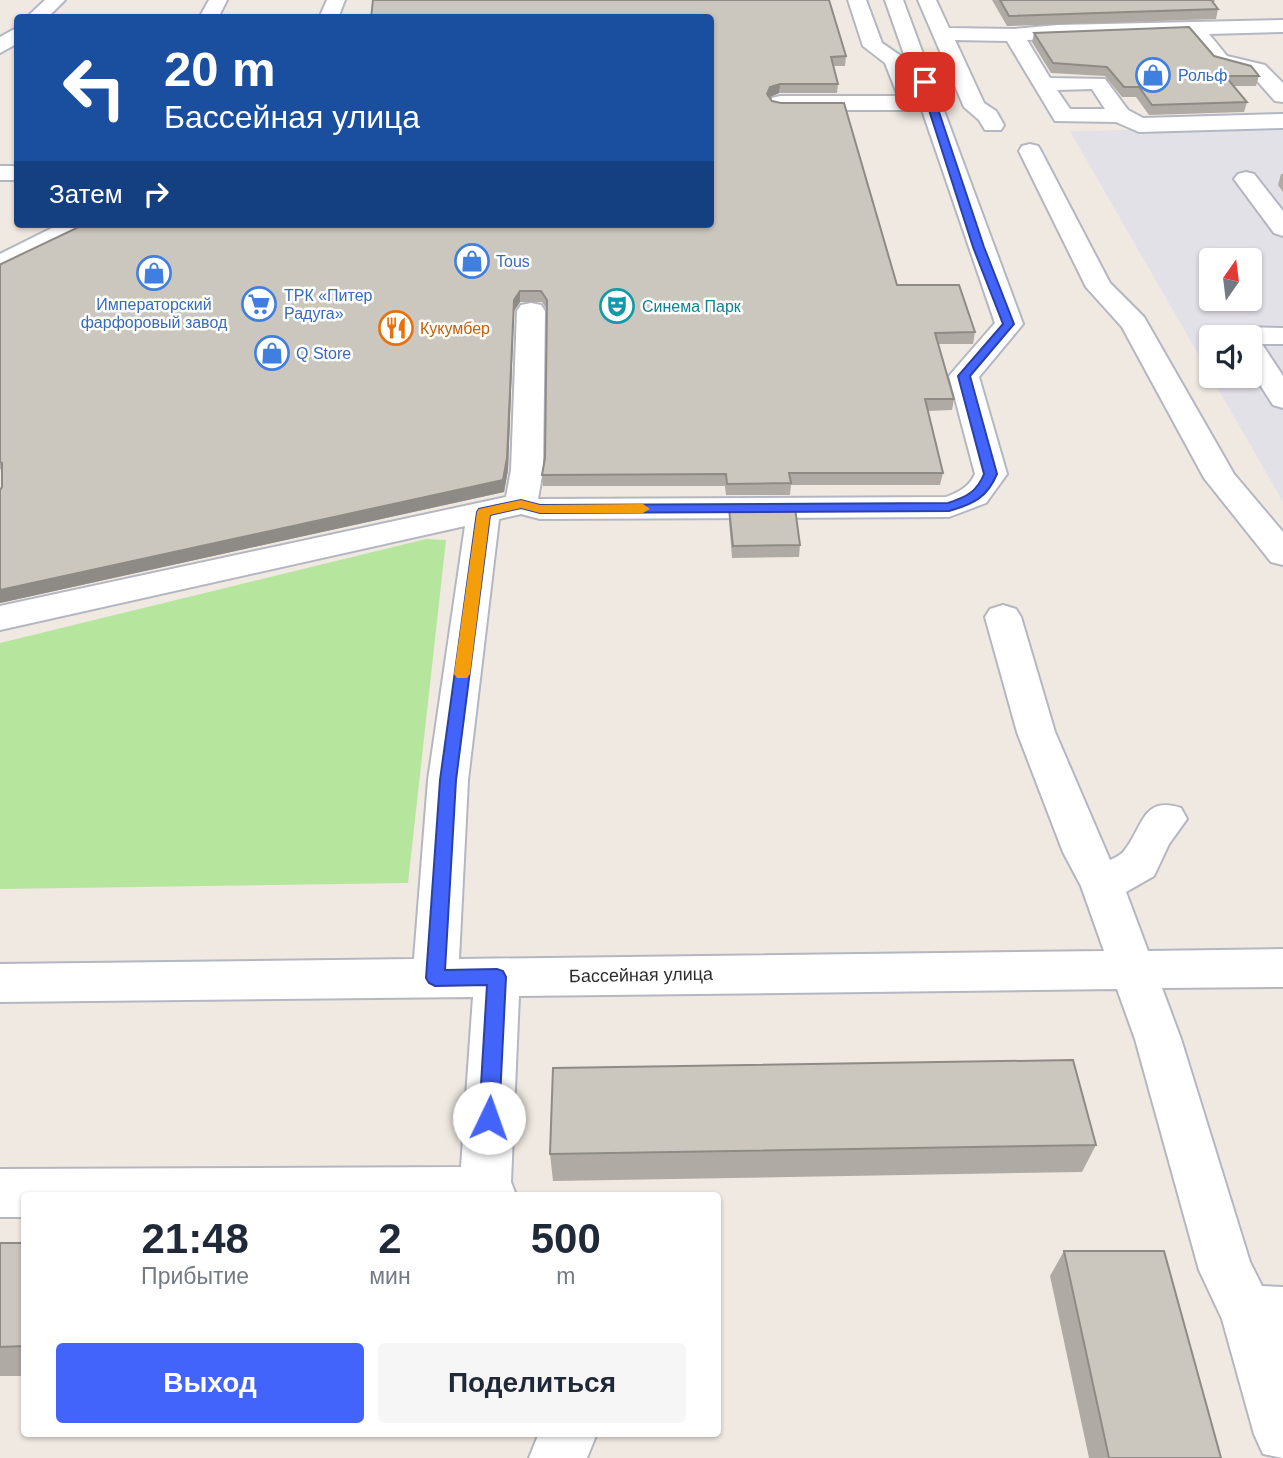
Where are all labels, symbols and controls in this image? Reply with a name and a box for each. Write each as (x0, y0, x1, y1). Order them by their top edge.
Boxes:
icon: left (49, 42, 140, 133)
text: 20 m (164, 42, 276, 96)
pin (895, 52, 955, 112)
shop icon: Рольф (1134, 56, 1172, 94)
icon: arrive (906, 63, 944, 101)
place label: Рольф (1178, 67, 1227, 84)
text: Бассейная улица (164, 99, 420, 135)
icon: right (137, 175, 175, 213)
text: Затем (49, 179, 123, 209)
shop icon: Tous (453, 242, 491, 280)
north arrow (1199, 248, 1262, 312)
map controls (1199, 248, 1262, 388)
place label: Tous (496, 253, 530, 270)
shop icon: Императорский фарфоровый завод (135, 254, 173, 292)
supermarket icon: ТРК «Питер Радуга» (240, 285, 278, 323)
place label: ТРК «Питер Радуга» (284, 287, 373, 322)
theatre icon: Синема Парк (598, 287, 636, 325)
place label: Императорский фарфоровый завод (81, 296, 228, 331)
place label: Синема Парк (642, 298, 742, 315)
restaurant icon: Кукумбер (377, 309, 415, 347)
place label: Кукумбер (420, 320, 490, 337)
button: sound (1199, 325, 1262, 388)
shop icon: Q Store (253, 334, 291, 372)
place label: Q Store (296, 345, 351, 362)
street label: Бассейная улица (569, 964, 714, 986)
position arrow (452, 1081, 526, 1155)
text: 21:48 (141, 1215, 249, 1262)
text: 2 (378, 1215, 402, 1262)
text: 500 (531, 1215, 601, 1262)
text: Прибытие (141, 1263, 249, 1289)
text: мин (369, 1263, 411, 1289)
text: m (556, 1263, 575, 1289)
button: Выход (56, 1343, 364, 1423)
button: Поделиться (378, 1343, 686, 1423)

